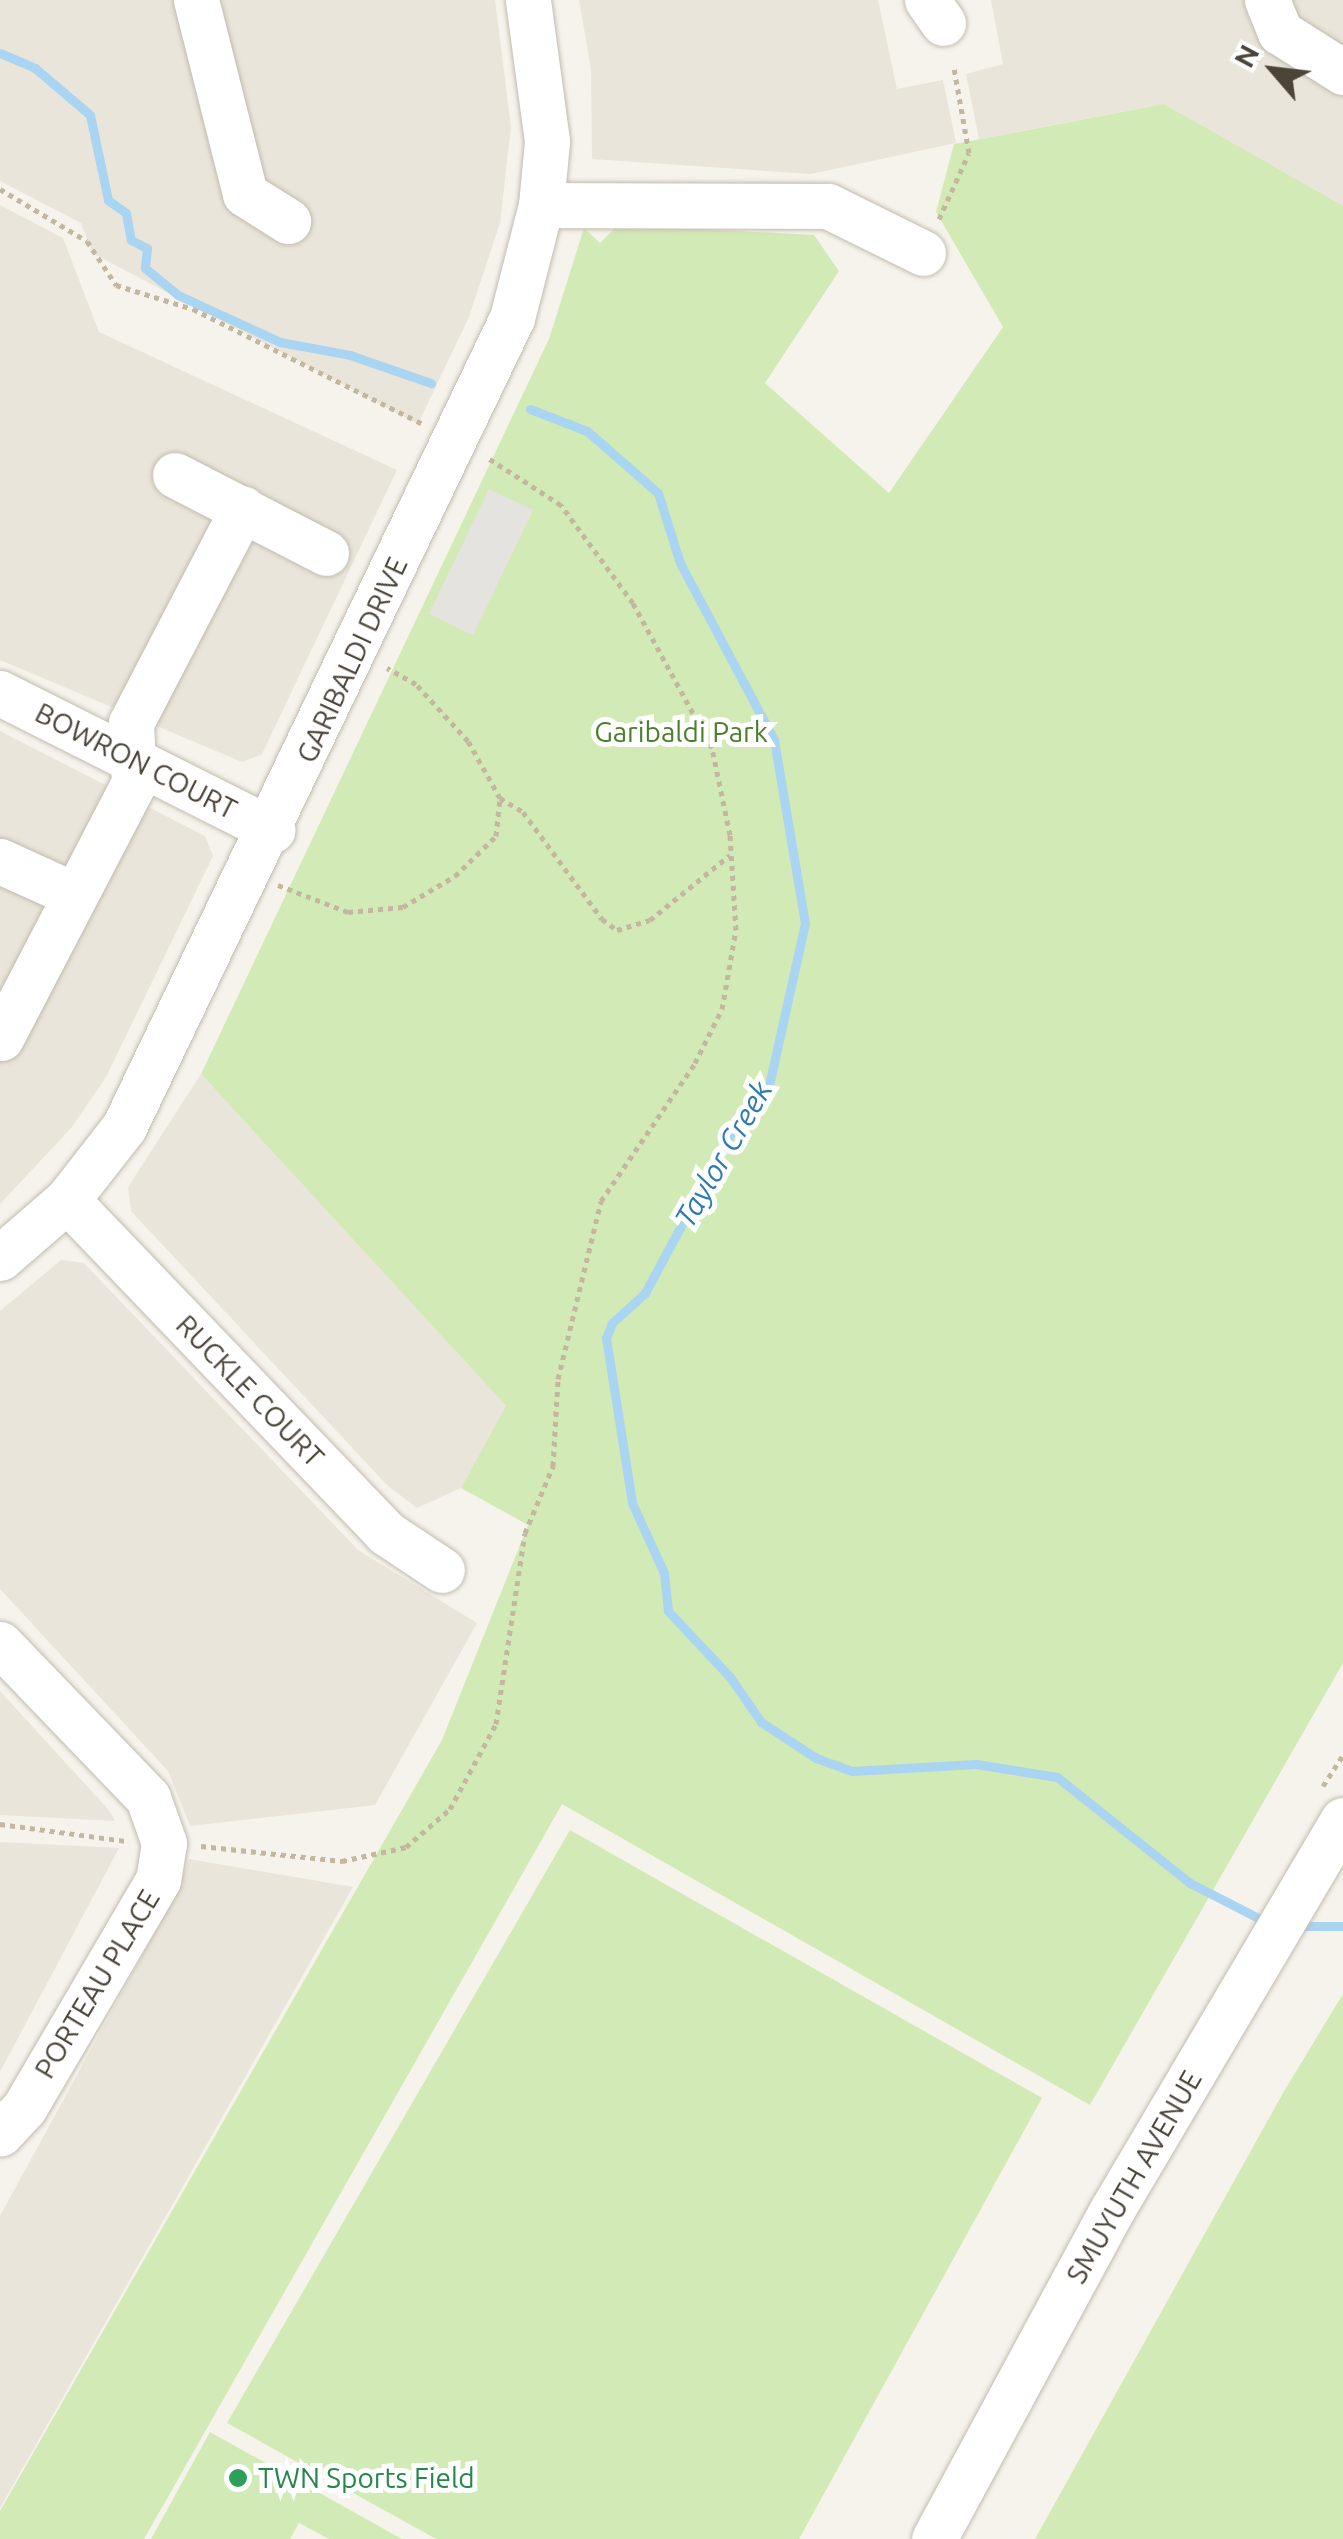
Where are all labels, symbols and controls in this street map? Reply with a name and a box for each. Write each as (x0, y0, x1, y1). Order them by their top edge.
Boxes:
north arrow (1223, 20, 1323, 120)
text: N (1227, 39, 1265, 72)
street label: GARIBALDI DRIVE (290, 552, 414, 768)
street label: BOWRON COURT (30, 696, 242, 826)
park label: Garibaldi Park (594, 715, 768, 749)
water label: Taylor Creek (667, 1074, 779, 1234)
street label: RUCKLE COURT (169, 1308, 331, 1474)
street label: PORTEAU PLACE (28, 1884, 166, 2084)
street label: SMUYUTH AVENUE (1059, 2065, 1209, 2289)
place label: TWN Sports Field (258, 2461, 475, 2495)
marker: TWN Sports Field (227, 2467, 249, 2489)

